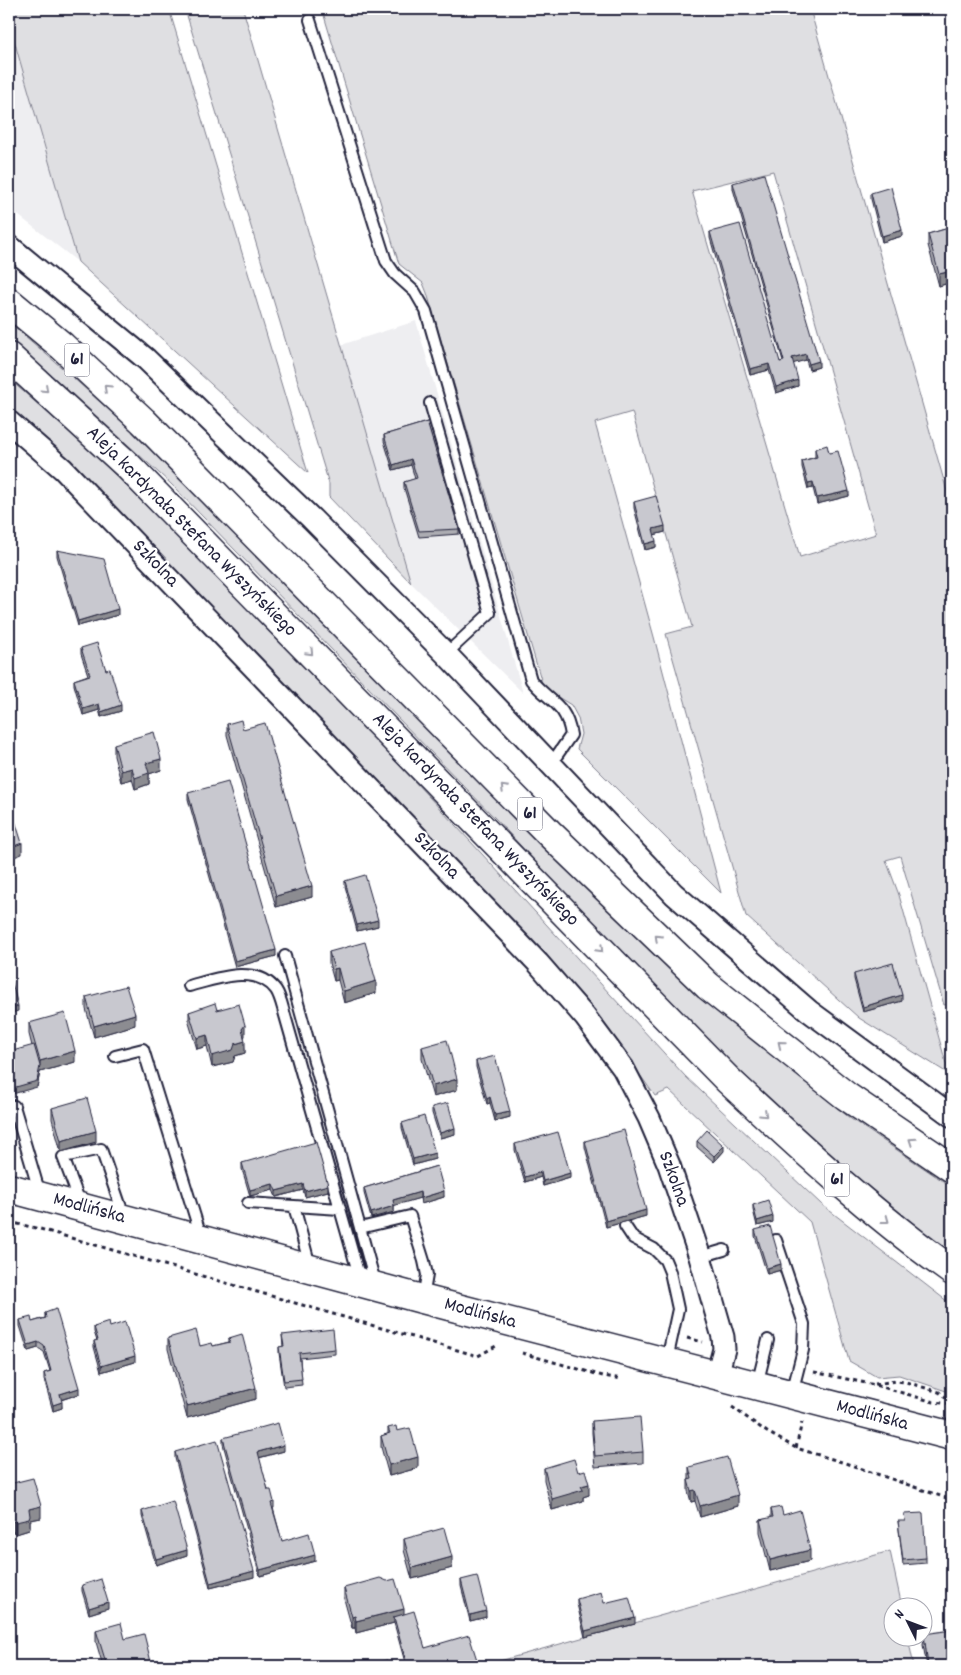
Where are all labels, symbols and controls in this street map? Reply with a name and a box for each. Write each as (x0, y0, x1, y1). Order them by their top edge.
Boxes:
road number: 61 (64, 344, 90, 376)
one-way arrow (40, 383, 49, 392)
one-way arrow (104, 385, 113, 394)
street label: Aleja kardynała Stefana Wyszyńskiego (79, 420, 303, 644)
street label: Szkolna (125, 534, 185, 595)
one-way arrow (304, 646, 313, 655)
street label: Aleja kardynała Stefana Wyszyńskiego (365, 707, 585, 933)
one-way arrow (501, 785, 510, 794)
road number: 61 (518, 798, 542, 831)
street label: Szkolna (406, 826, 466, 887)
one-way arrow (655, 935, 664, 944)
one-way arrow (594, 943, 603, 952)
one-way arrow (778, 1042, 787, 1050)
one-way arrow (758, 1108, 767, 1117)
one-way arrow (908, 1137, 917, 1147)
street label: Szkolna (650, 1147, 696, 1211)
road number: 61 (824, 1164, 850, 1196)
street label: Modlińska (50, 1186, 129, 1232)
one-way arrow (880, 1215, 889, 1223)
street label: Modlińska (441, 1291, 520, 1337)
street label: Modlińska (833, 1393, 912, 1439)
north arrow (884, 1598, 934, 1648)
text: N (890, 1605, 910, 1624)

